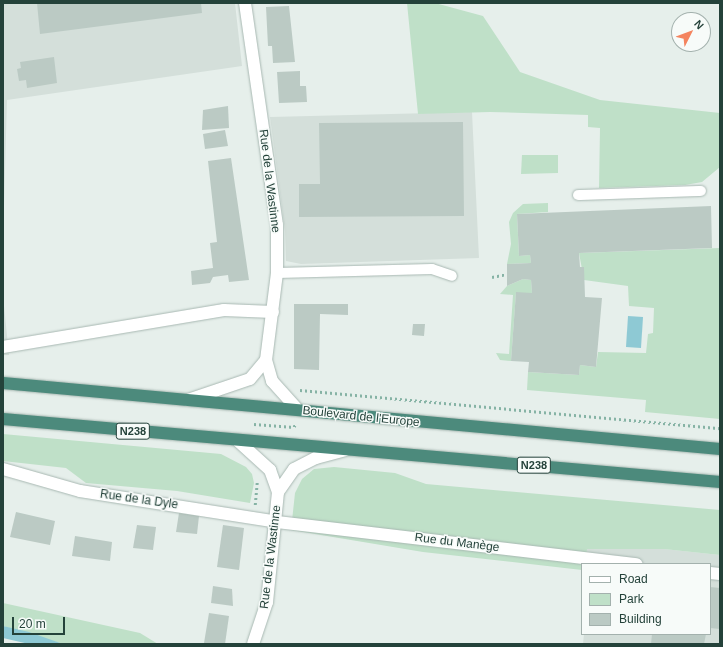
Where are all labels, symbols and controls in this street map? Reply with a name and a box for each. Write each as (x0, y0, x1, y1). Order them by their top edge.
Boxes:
north arrow (671, 12, 711, 52)
text: N (692, 18, 706, 32)
street label: Rue de la Wastinne (255, 128, 283, 234)
street label: Boulevard de l'Europe (302, 404, 420, 430)
road number: N238 (115, 422, 151, 440)
road number: N238 (516, 456, 552, 474)
street label: Rue de la Dyle (99, 487, 179, 513)
street label: Rue de la Wastinne (257, 504, 285, 610)
street label: Rue du Manège (414, 531, 500, 555)
legend (581, 563, 711, 635)
text: Road (619, 572, 648, 586)
text: Park (619, 592, 644, 606)
scale bar (14, 609, 67, 635)
text: Building (619, 612, 662, 626)
text: 20 m (19, 617, 46, 631)

